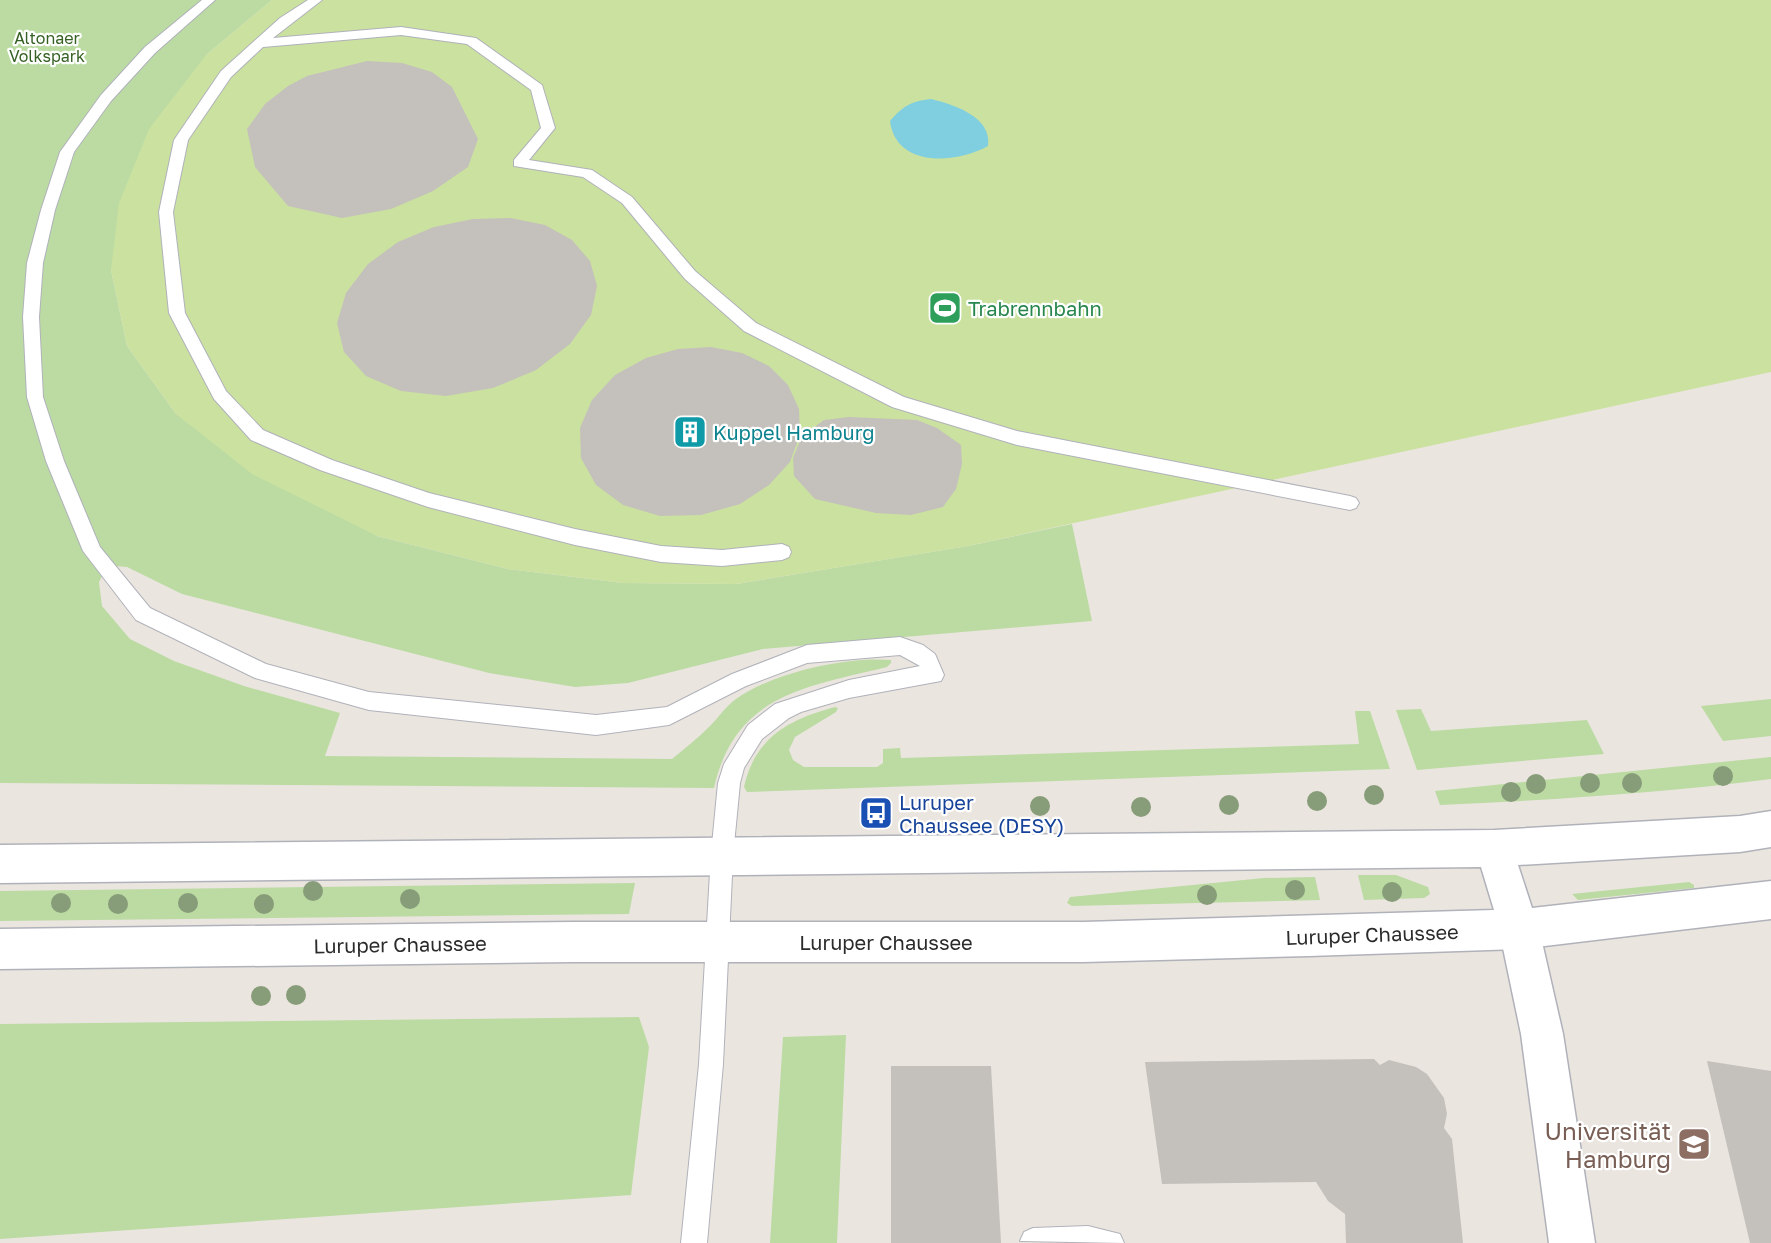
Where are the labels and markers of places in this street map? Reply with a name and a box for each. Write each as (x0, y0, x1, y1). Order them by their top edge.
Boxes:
sports icon: Trabrennbahn (927, 290, 963, 326)
place label: Trabrennbahn (968, 296, 1102, 320)
building icon: Kuppel Hamburg (672, 414, 708, 450)
place label: Kuppel Hamburg (713, 420, 875, 444)
place label: Luruper Chaussee (DESY) (899, 790, 1064, 837)
bus stop icon: Luruper Chaussee (DESY) (858, 795, 894, 831)
place label: Universität Hamburg (1544, 1116, 1671, 1173)
school or university icon: Universität Hamburg (1676, 1126, 1712, 1162)

